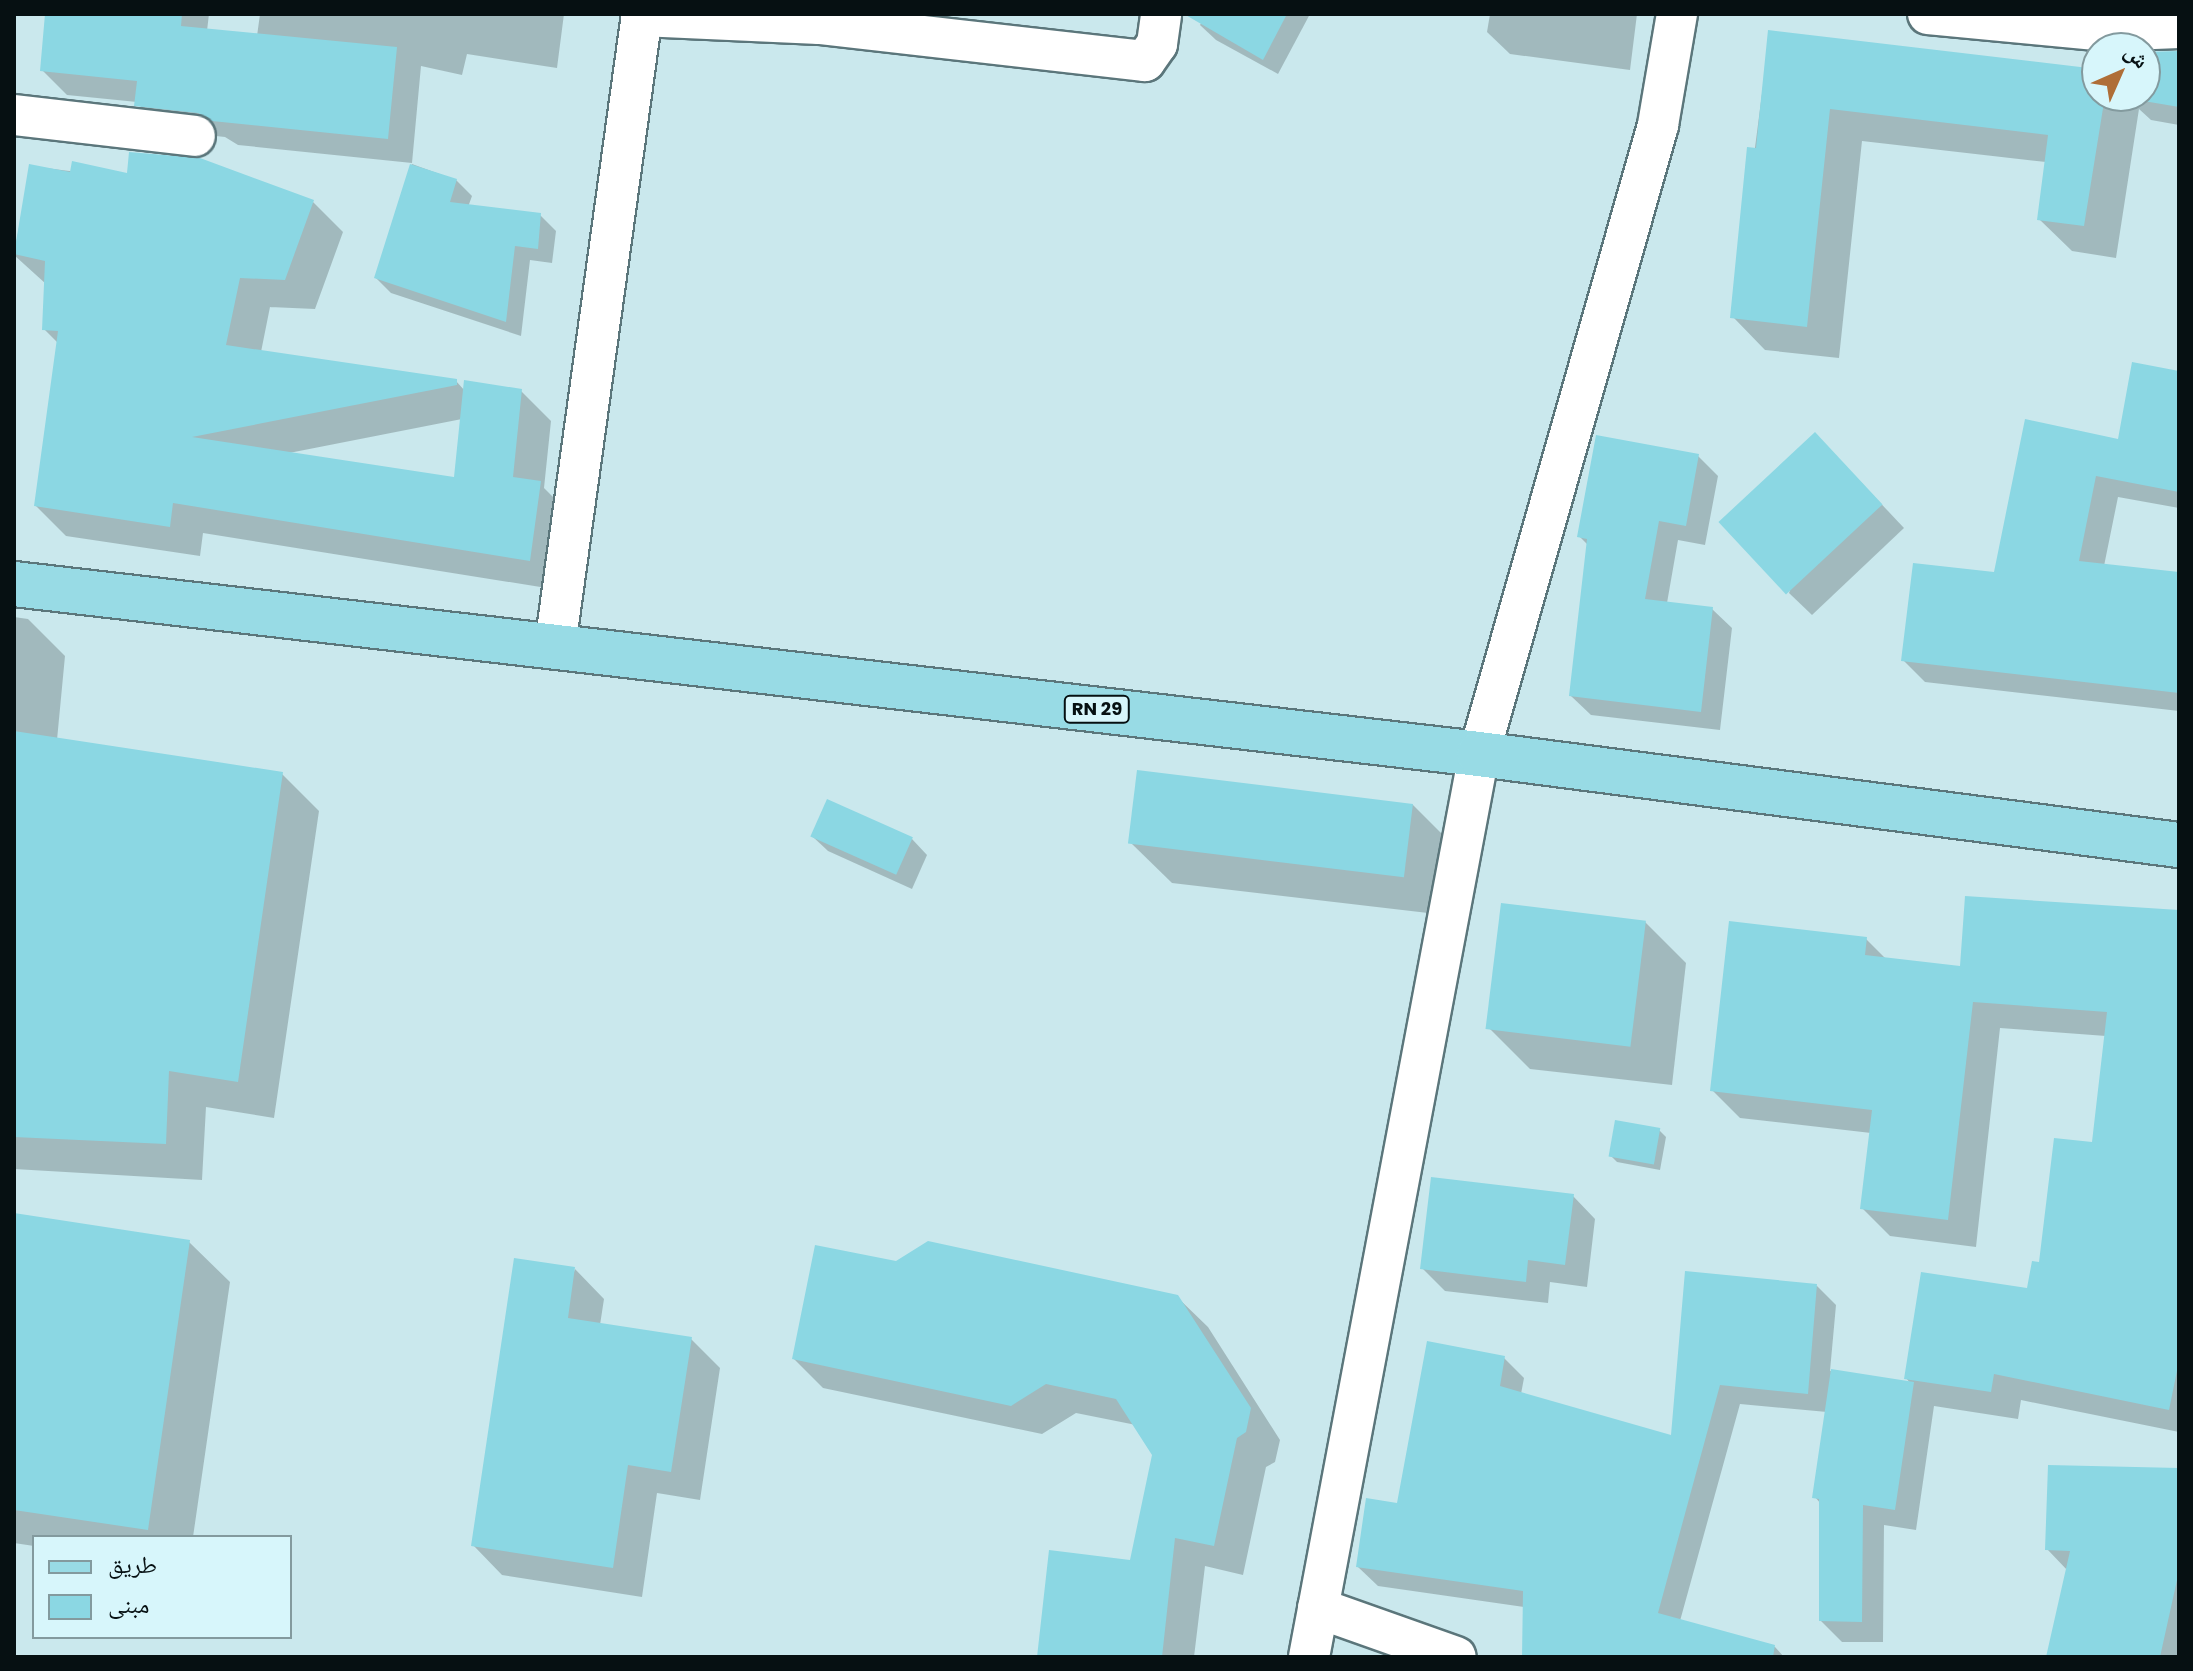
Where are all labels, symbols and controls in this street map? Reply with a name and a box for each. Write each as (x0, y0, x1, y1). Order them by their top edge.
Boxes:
north arrow (2081, 32, 2161, 112)
text: ش (2118, 37, 2156, 75)
road number: RN 29 (1063, 695, 1131, 723)
legend (32, 1535, 292, 1639)
text: طريق (108, 1548, 157, 1581)
text: مبنى (108, 1588, 149, 1621)

